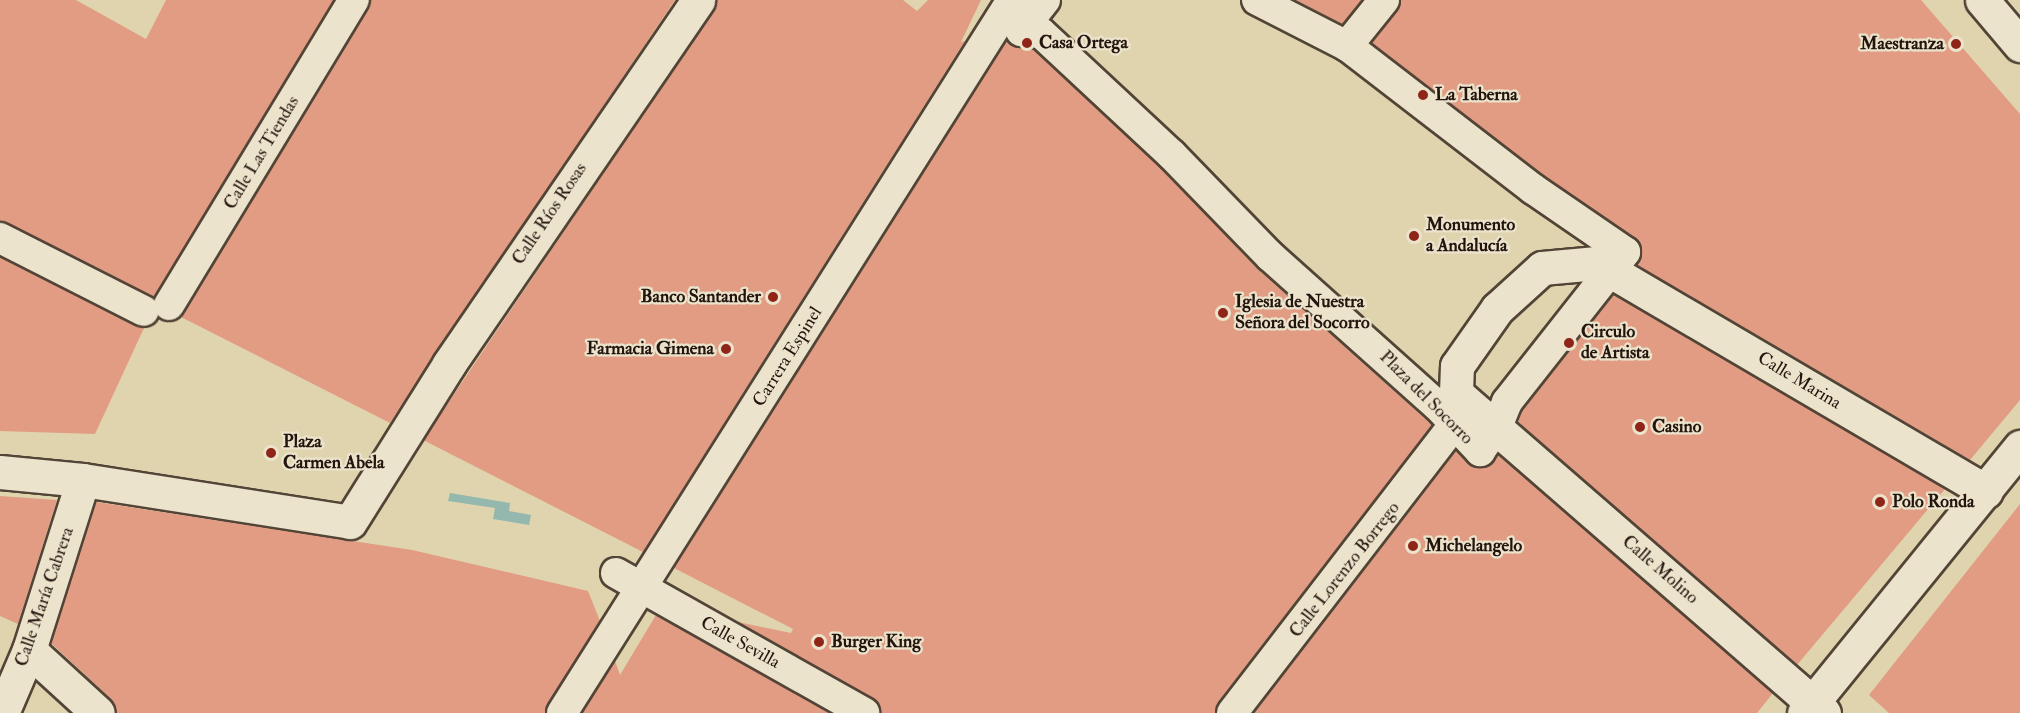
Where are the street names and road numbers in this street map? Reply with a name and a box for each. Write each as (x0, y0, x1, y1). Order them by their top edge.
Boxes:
street label: Calle Las Tiendas (220, 92, 304, 214)
street label: Calle Ríos Rosas (508, 159, 592, 269)
street label: Carrera Espinel (749, 303, 827, 411)
street label: Plaza del Socorro (1375, 347, 1477, 449)
street label: Calle Marina (1753, 348, 1845, 414)
street label: Calle Lorenzo Borrego (1285, 498, 1405, 642)
street label: Calle María Cabrera (11, 524, 79, 670)
street label: Calle Molino (1617, 531, 1703, 609)
street label: Calle Sevilla (696, 612, 784, 674)

